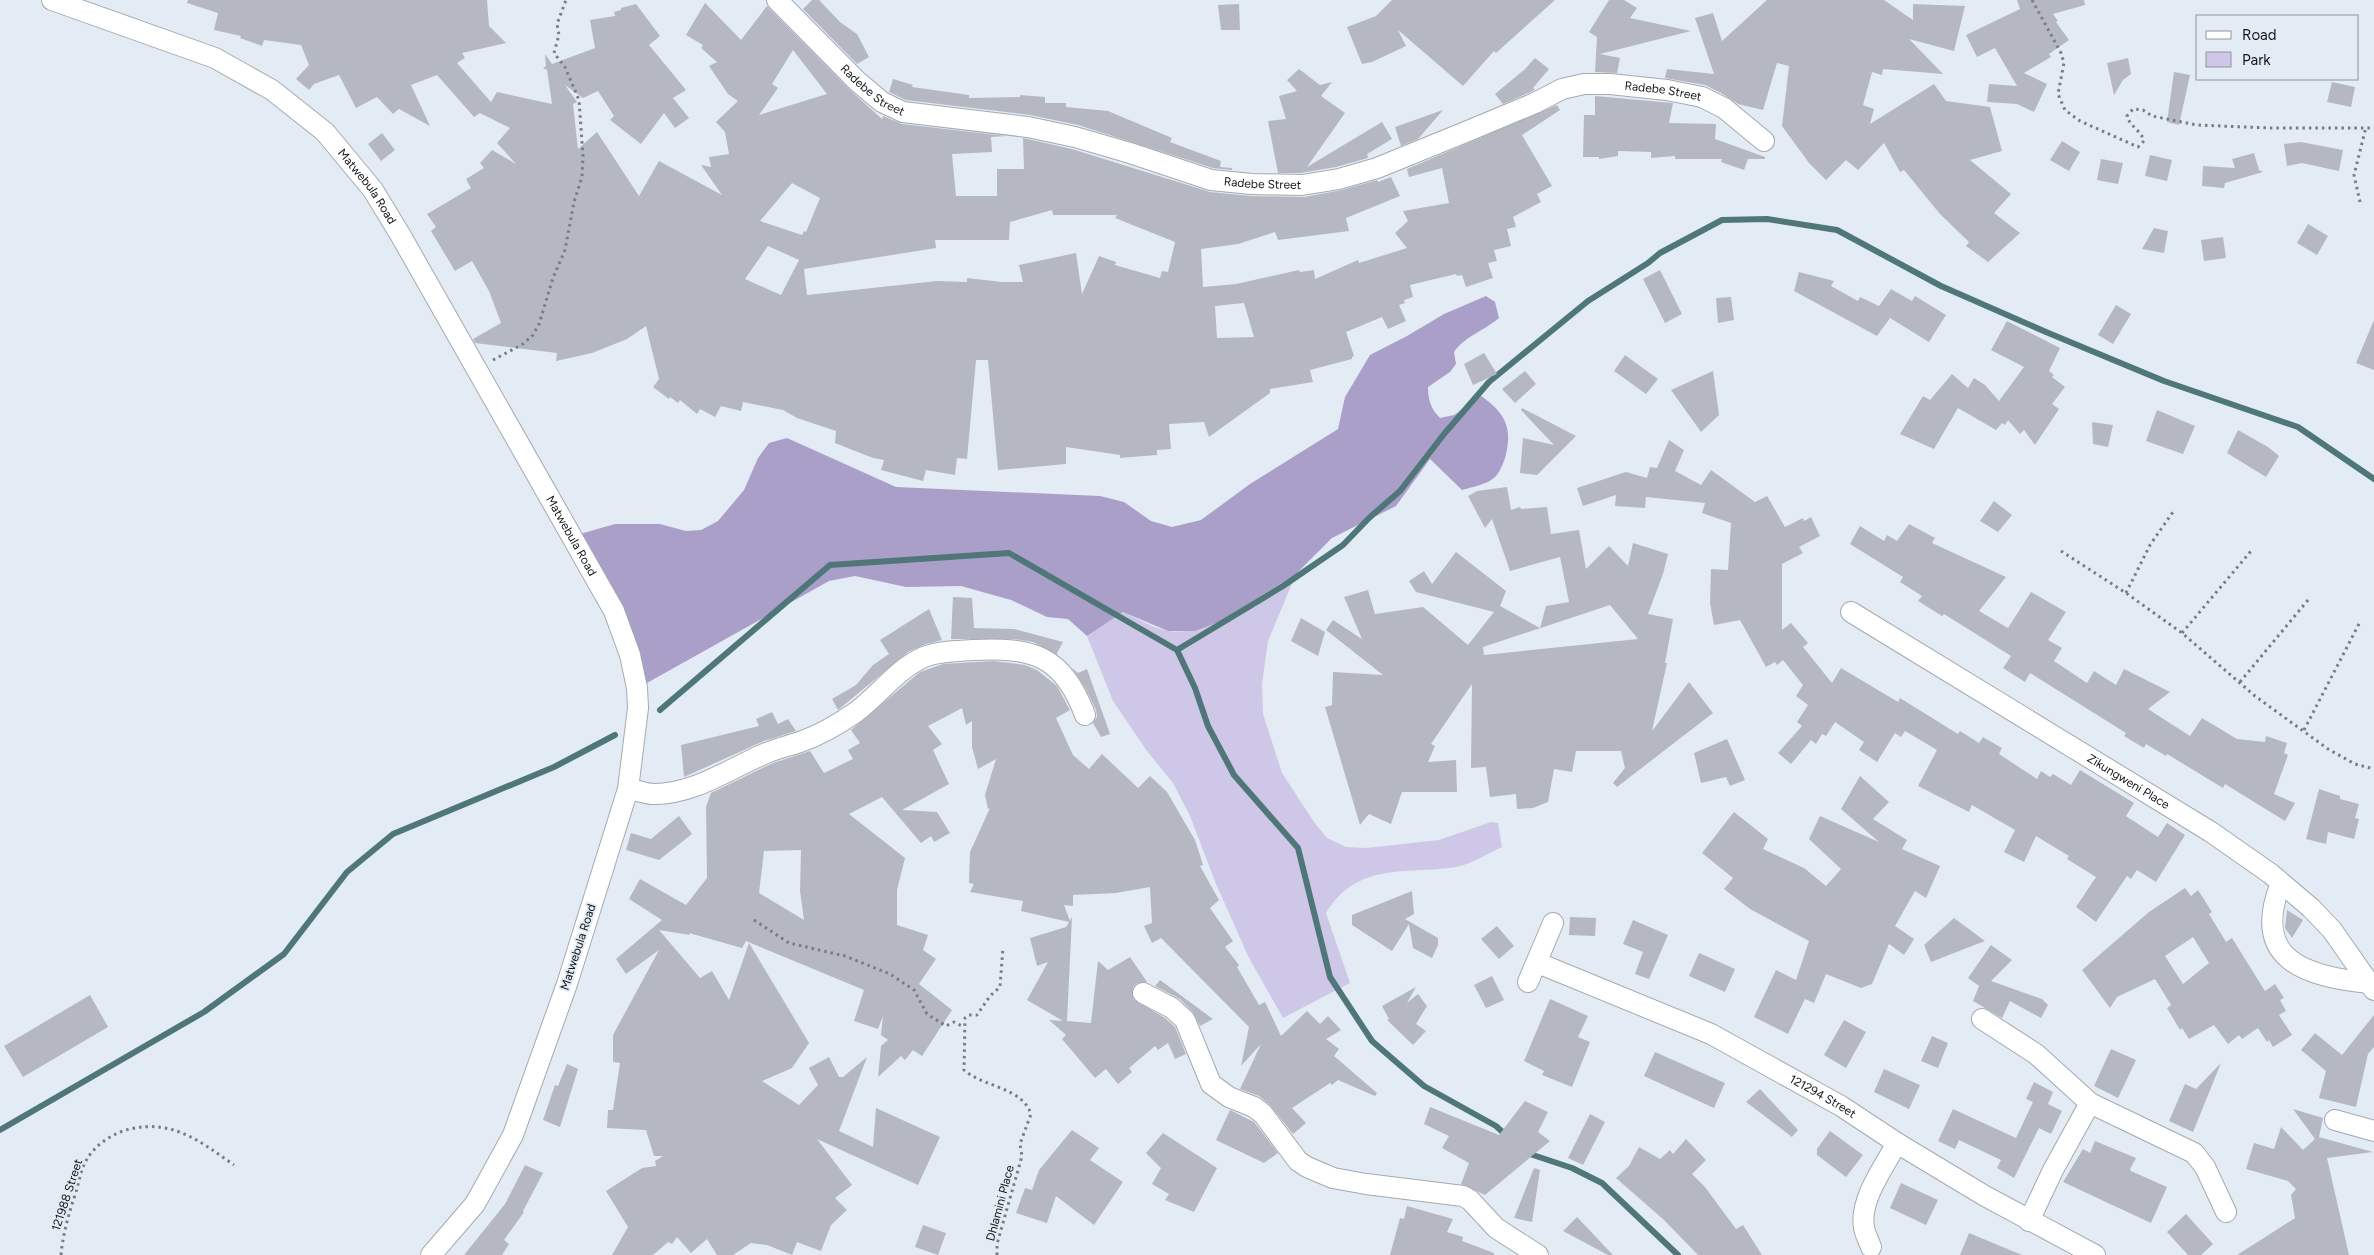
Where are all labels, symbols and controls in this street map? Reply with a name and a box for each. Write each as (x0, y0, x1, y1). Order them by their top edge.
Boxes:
legend (2196, 15, 2359, 80)
text: Road (2242, 26, 2277, 44)
text: Park (2242, 51, 2271, 69)
street label: Radebe Street (838, 61, 907, 119)
street label: Radebe Street (1624, 79, 1703, 104)
street label: Matwebula Road (335, 146, 399, 227)
street label: Radebe Street (1223, 174, 1302, 192)
street label: Matwebula Road (543, 493, 600, 578)
street label: Zikungweni Place (2085, 751, 2172, 812)
street label: Matwebula Road (557, 902, 599, 992)
street label: 121294 Street (1787, 1072, 1859, 1121)
street label: 121988 Street (49, 1157, 85, 1233)
street label: Dhlamini Place (983, 1163, 1017, 1242)

